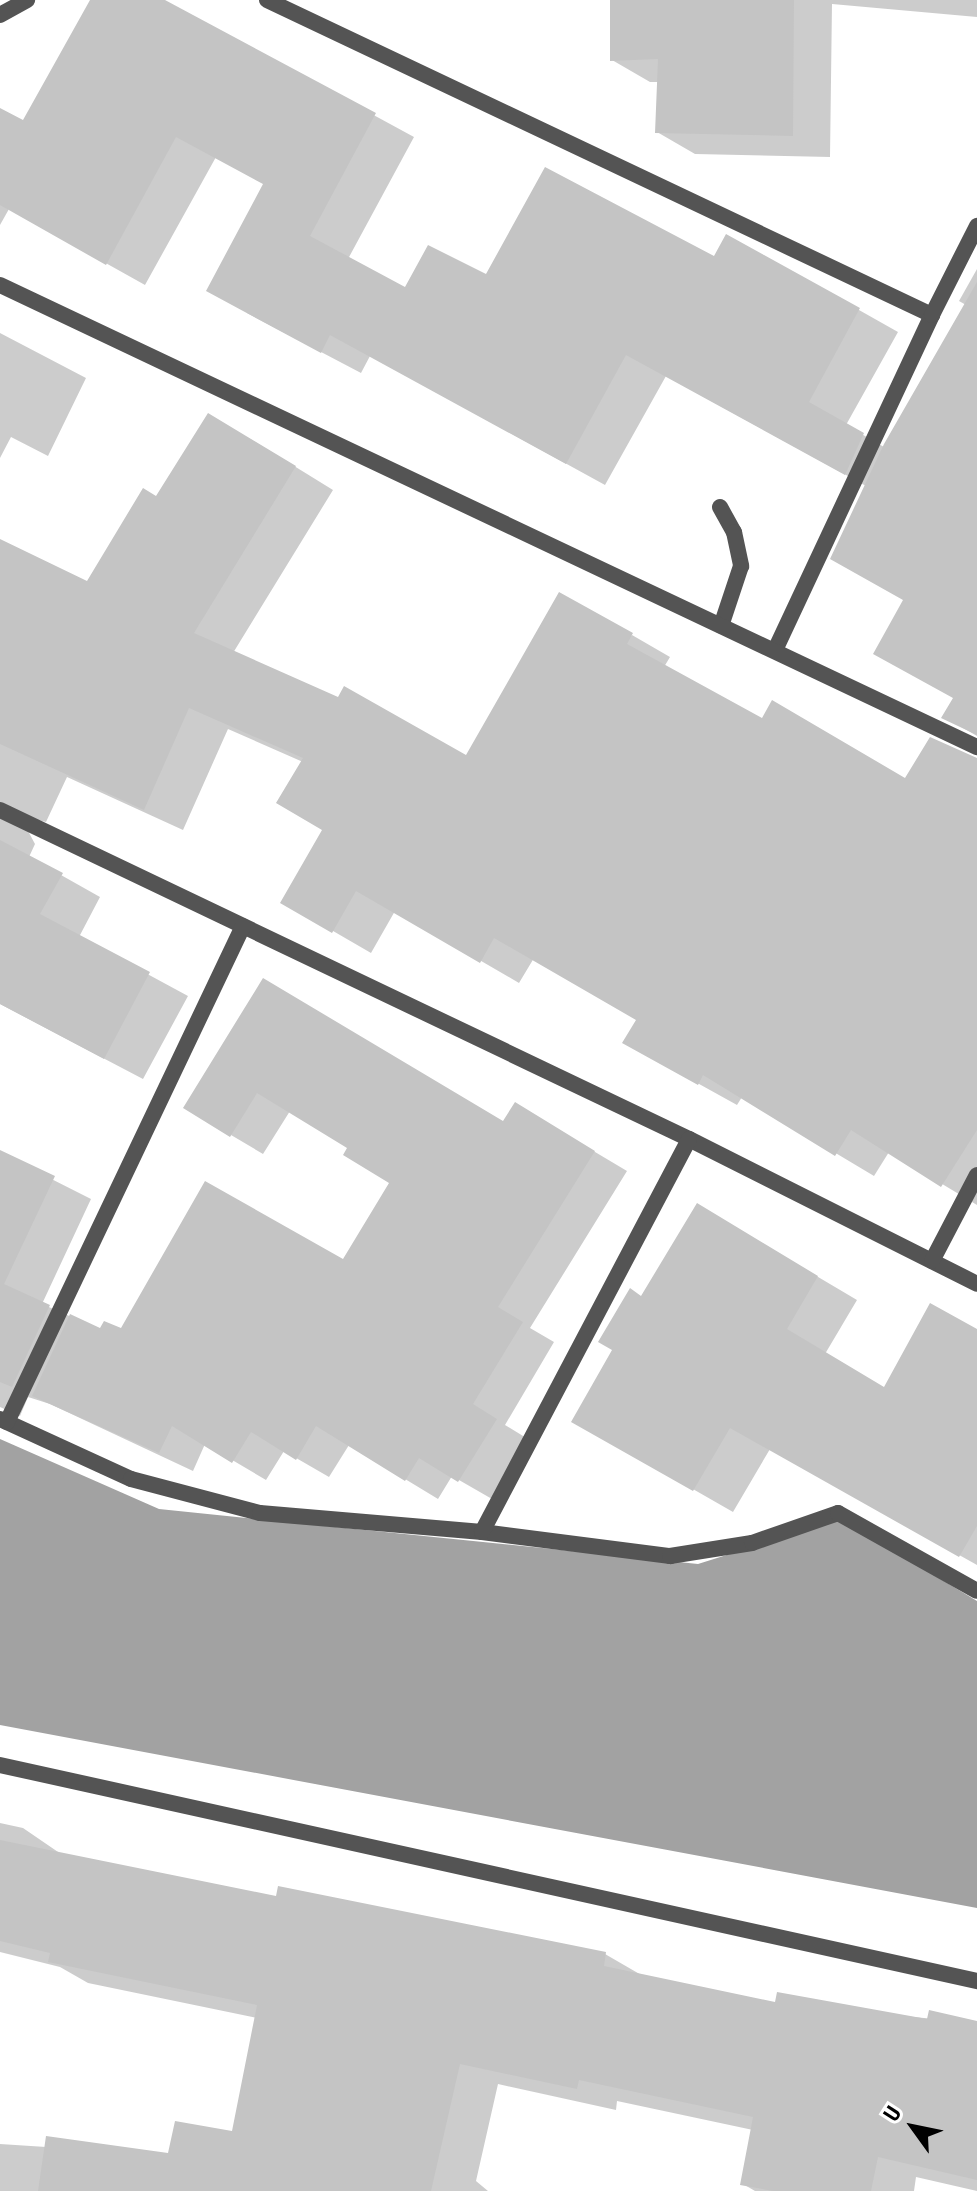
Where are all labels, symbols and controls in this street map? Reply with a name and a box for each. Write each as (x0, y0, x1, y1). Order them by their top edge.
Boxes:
north arrow (873, 2087, 953, 2167)
text: U (879, 2102, 906, 2126)

